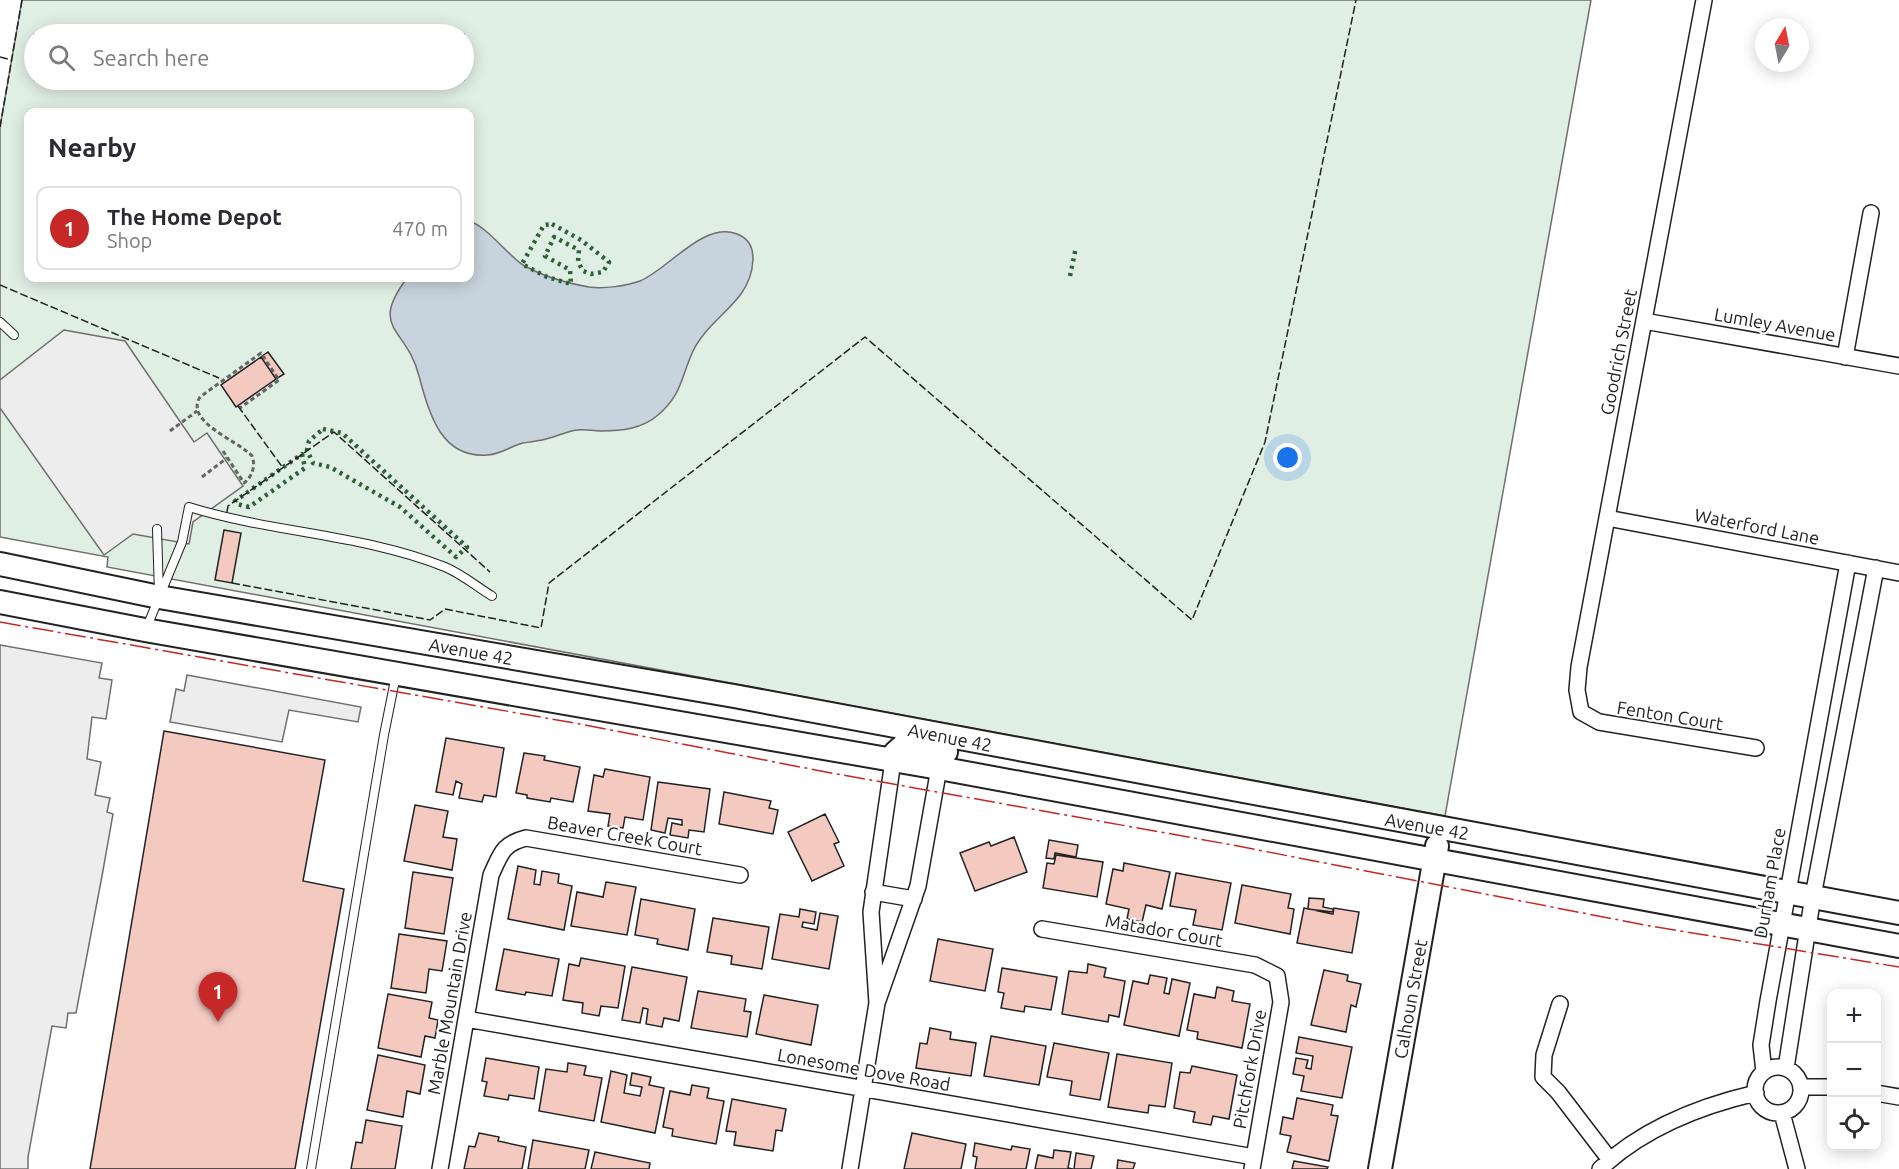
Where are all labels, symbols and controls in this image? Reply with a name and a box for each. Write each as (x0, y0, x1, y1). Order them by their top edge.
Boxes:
north arrow (1755, 18, 1809, 72)
search box (24, 24, 474, 90)
icon: search (45, 41, 78, 74)
text: Search here (93, 45, 209, 70)
text: Nearby (48, 133, 136, 162)
text: The Home Depot (107, 204, 282, 229)
text: 1 (64, 217, 75, 240)
text: 470 m (392, 217, 448, 240)
text: Shop (107, 229, 152, 252)
street label: Goodrich Street (1596, 287, 1640, 417)
street label: Lumley Avenue (1713, 303, 1837, 345)
your location (1273, 443, 1302, 472)
street label: Waterford Lane (1693, 504, 1821, 548)
street label: Avenue 42 (427, 634, 515, 668)
street label: Fenton Court (1615, 697, 1725, 733)
street label: Avenue 42 (906, 719, 994, 755)
street label: Avenue 42 (1383, 809, 1471, 843)
street label: Beaver Creek Court (546, 812, 704, 858)
street label: Durham Place (1749, 826, 1789, 940)
street label: Marble Mountain Drive (423, 910, 475, 1096)
street label: Matador Court (1104, 910, 1224, 950)
street label: Calhoun Street (1390, 938, 1430, 1060)
pin: 1 (198, 972, 238, 1022)
map controls (1827, 989, 1881, 1151)
button: + (1827, 989, 1881, 1043)
street label: Pitchfork Drive (1229, 1008, 1269, 1130)
button: − (1827, 1043, 1881, 1097)
street label: Lonesome Dove Road (776, 1044, 952, 1094)
button: locate (1827, 1097, 1881, 1151)

